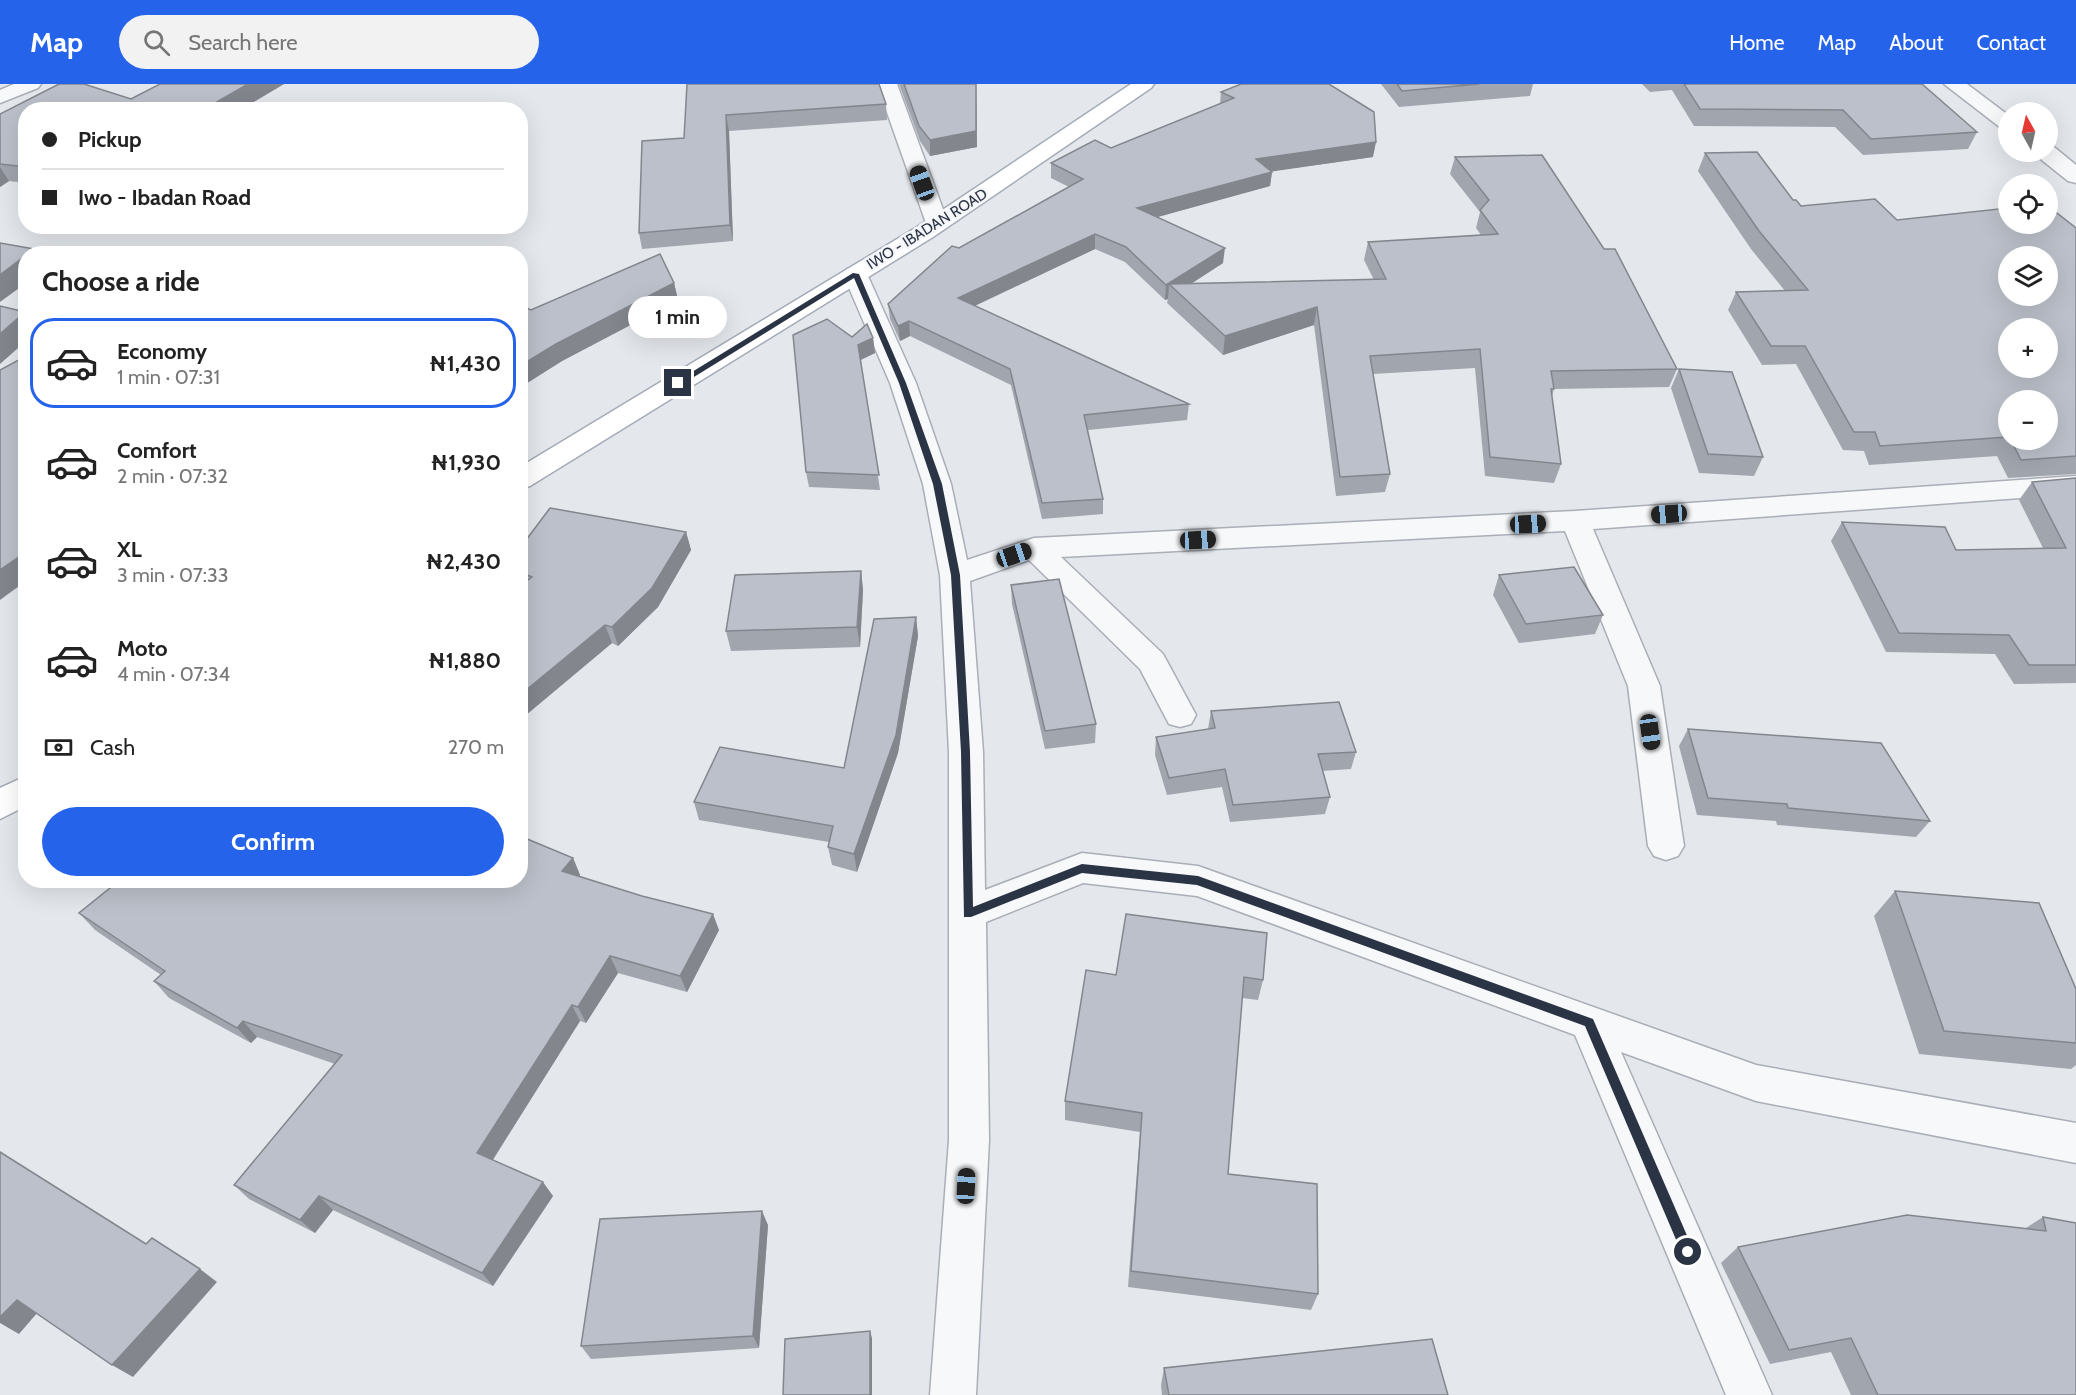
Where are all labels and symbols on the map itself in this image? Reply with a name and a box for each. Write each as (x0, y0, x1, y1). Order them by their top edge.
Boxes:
north arrow (1998, 102, 2058, 162)
car (907, 163, 937, 203)
street label: IWO - IBADAN ROAD (863, 184, 991, 273)
callout: 1 min (628, 296, 728, 338)
route end (664, 369, 691, 396)
car (1650, 504, 1688, 524)
car (1510, 514, 1546, 534)
car (1180, 530, 1216, 550)
car (994, 541, 1034, 569)
car (1639, 713, 1661, 751)
car (956, 1168, 976, 1204)
route start (1674, 1238, 1701, 1265)

